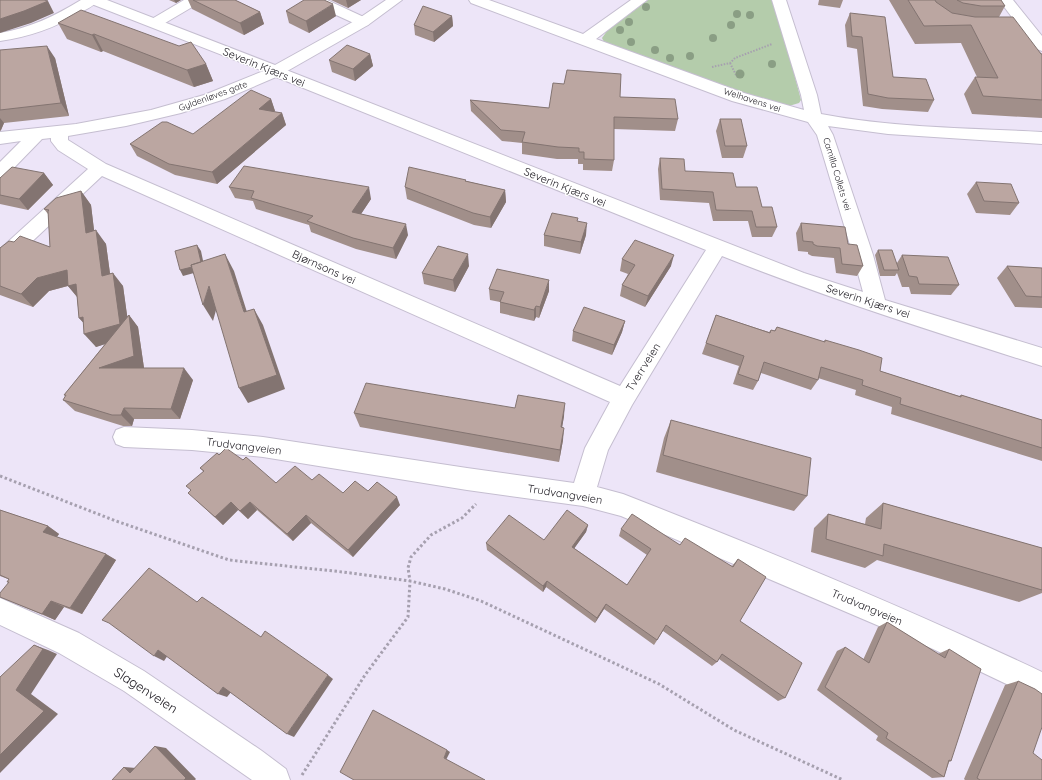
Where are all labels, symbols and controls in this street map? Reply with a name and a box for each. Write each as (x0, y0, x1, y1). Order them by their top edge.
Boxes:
street label: Severin Kjærs vei (221, 44, 307, 90)
street label: Gyldenløves gate (177, 78, 249, 113)
street label: Welhavens vei (722, 85, 782, 114)
street label: Camilla Collets vei (821, 136, 854, 212)
street label: Severin Kjærs vei (522, 164, 608, 210)
street label: Bjørnsons vei (290, 247, 358, 287)
street label: Severin Kjærs vei (824, 281, 912, 321)
street label: Tverrveien (623, 340, 663, 394)
street label: Trudvangveien (206, 434, 282, 458)
street label: Trudvangveien (526, 481, 604, 507)
street label: Trudvangveien (829, 586, 905, 628)
street label: Slagenveien (111, 664, 181, 716)

